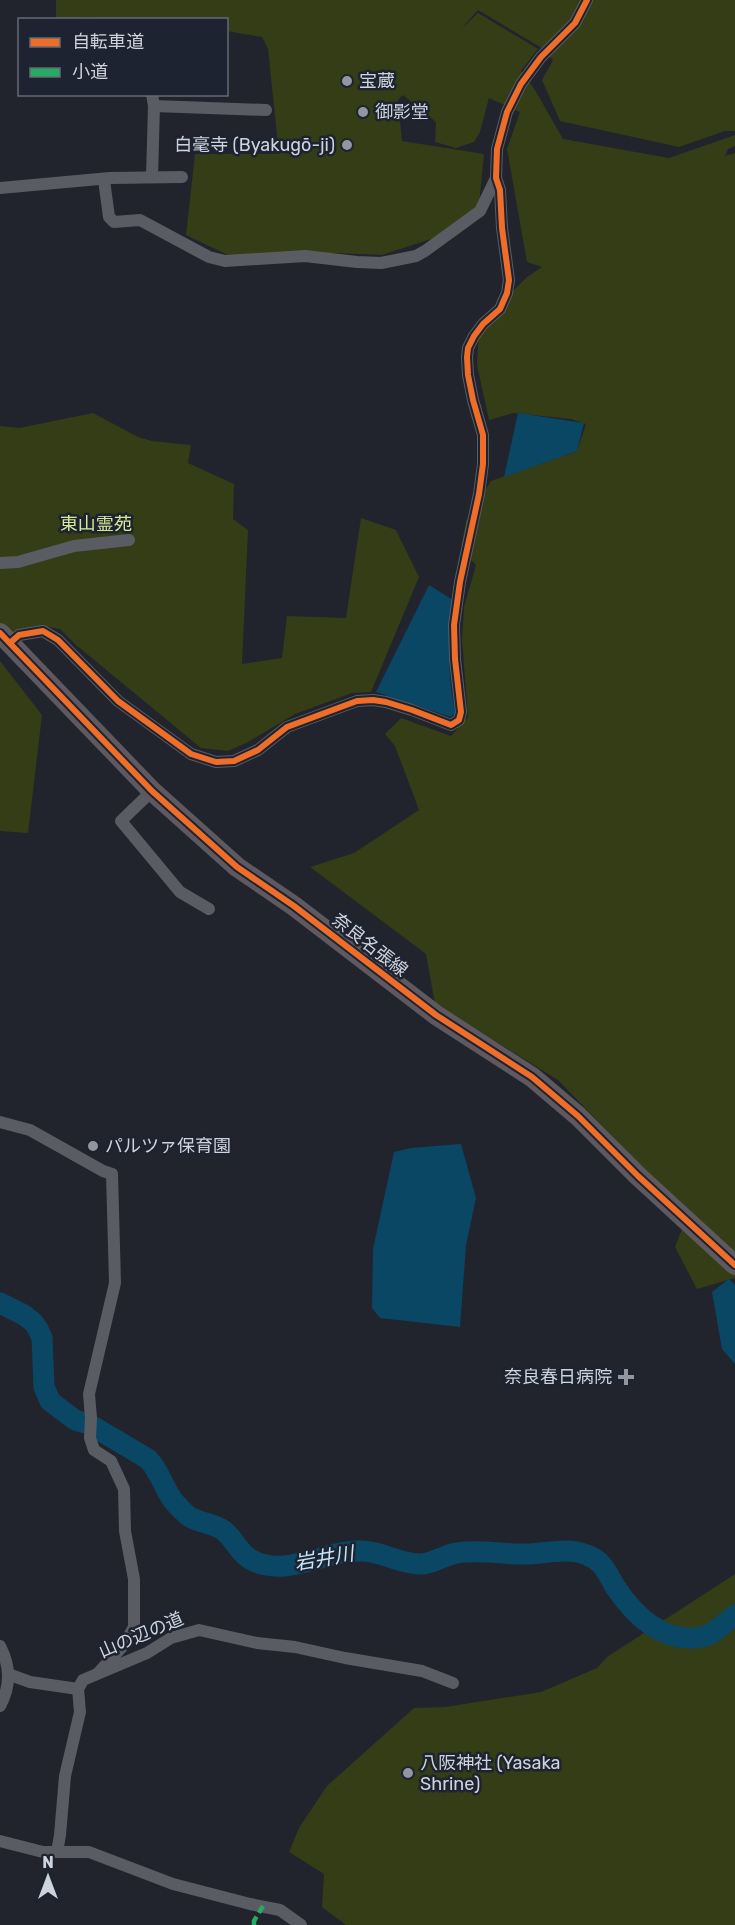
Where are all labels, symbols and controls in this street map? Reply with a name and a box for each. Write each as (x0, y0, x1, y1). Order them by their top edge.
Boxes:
legend (18, 18, 228, 96)
text: 自転車道 (72, 31, 144, 53)
text: 小道 (72, 61, 108, 83)
place label: 宝蔵 (359, 70, 395, 92)
marker: 宝蔵 (340, 74, 354, 88)
place label: 御影堂 (375, 101, 429, 123)
marker: 御影堂 (356, 105, 370, 119)
place label: 白毫寺 (Byakugō-ji) (174, 134, 335, 156)
marker: 白毫寺 (Byakugō-ji) (340, 138, 354, 152)
park label: 東山霊苑 (60, 513, 132, 535)
street label: 奈良名張線 (328, 909, 412, 981)
place label: パルツァ保育園 (105, 1135, 231, 1157)
marker: パルツァ保育園 (86, 1139, 100, 1153)
place label: 奈良春日病院 (504, 1366, 612, 1388)
marker: 奈良春日病院 (617, 1368, 635, 1386)
water label: 岩井川 (292, 1541, 358, 1575)
street label: 山の辺の道 (95, 1607, 187, 1663)
place label: 八阪神社 (Yasaka Shrine) (420, 1752, 560, 1795)
marker: 八阪神社 (Yasaka Shrine) (401, 1766, 415, 1780)
north arrow (18, 1847, 78, 1907)
text: N (42, 1853, 54, 1872)

